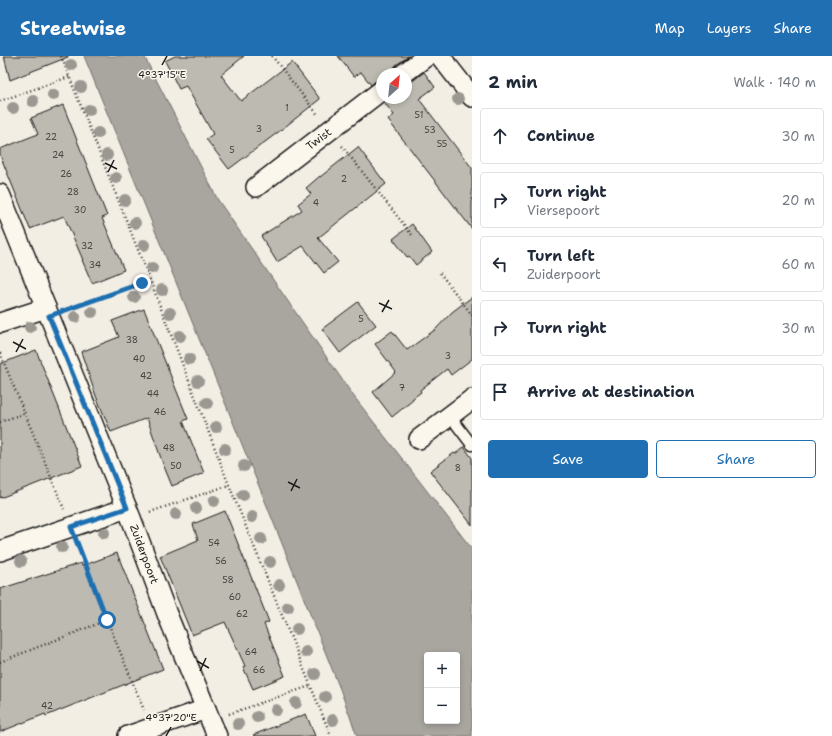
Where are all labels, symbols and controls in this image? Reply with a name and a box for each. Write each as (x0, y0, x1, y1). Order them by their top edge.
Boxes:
text: Streetwise (20, 16, 126, 41)
text: Map (655, 19, 685, 37)
text: Layers (707, 19, 751, 37)
text: Share (773, 19, 812, 37)
text: 4°37'15"E (138, 68, 186, 81)
north arrow (376, 68, 412, 104)
text: 2 min (488, 71, 538, 93)
text: Walk · 140 m (733, 74, 816, 91)
house number: 1 (285, 102, 289, 114)
house number: 51 (415, 109, 423, 121)
house number: 3 (256, 123, 262, 135)
street label: Twist (303, 124, 334, 153)
house number: 53 (424, 124, 436, 136)
icon: ahead (489, 125, 511, 147)
text: Continue (527, 126, 595, 146)
text: 30 m (781, 128, 815, 145)
house number: 22 (45, 131, 57, 143)
house number: 55 (437, 138, 447, 150)
house number: 5 (229, 144, 235, 156)
house number: 24 (52, 149, 64, 161)
house number: 26 (60, 168, 72, 180)
house number: 2 (341, 173, 347, 185)
text: Turn right (527, 182, 607, 202)
house number: 28 (67, 186, 79, 198)
icon: right (489, 189, 511, 211)
text: 20 m (782, 192, 815, 209)
house number: 4 (313, 197, 319, 209)
text: Viersepoort (527, 202, 600, 219)
house number: 30 (74, 204, 86, 216)
house number: 32 (81, 240, 93, 252)
text: Turn left (527, 246, 595, 266)
icon: left (489, 253, 511, 275)
text: 60 m (782, 256, 815, 273)
house number: 34 (89, 259, 101, 271)
text: Zuiderpoort (527, 266, 601, 283)
route end (133, 274, 151, 292)
house number: 5 (358, 313, 364, 325)
icon: right (489, 317, 511, 339)
text: Turn right (527, 318, 607, 338)
text: 30 m (781, 320, 815, 337)
house number: 38 (126, 334, 138, 346)
house number: 3 (445, 350, 451, 362)
house number: 40 (133, 353, 145, 365)
house number: 42 (140, 370, 152, 382)
icon: arrive (489, 381, 511, 403)
house number: 7 (399, 382, 405, 394)
text: Arrive at destination (527, 382, 695, 402)
house number: 44 (147, 388, 159, 400)
house number: 46 (154, 406, 166, 418)
button: Save (488, 440, 648, 478)
button: Share (656, 440, 816, 478)
house number: 48 (163, 442, 175, 454)
house number: 50 (170, 460, 182, 472)
house number: 8 (455, 462, 461, 474)
street label: Zuiderpoort (127, 522, 163, 586)
house number: 54 (208, 537, 220, 549)
house number: 56 (215, 555, 227, 567)
house number: 58 (222, 574, 234, 586)
house number: 60 (229, 591, 241, 603)
house number: 62 (236, 608, 248, 620)
route start (98, 611, 116, 629)
house number: 64 (245, 646, 257, 658)
map controls (424, 652, 460, 724)
button: + (424, 652, 460, 688)
house number: 66 (253, 664, 265, 676)
button: − (424, 688, 460, 724)
house number: 42 (41, 700, 53, 712)
text: 4°37'20"E (145, 711, 197, 724)

